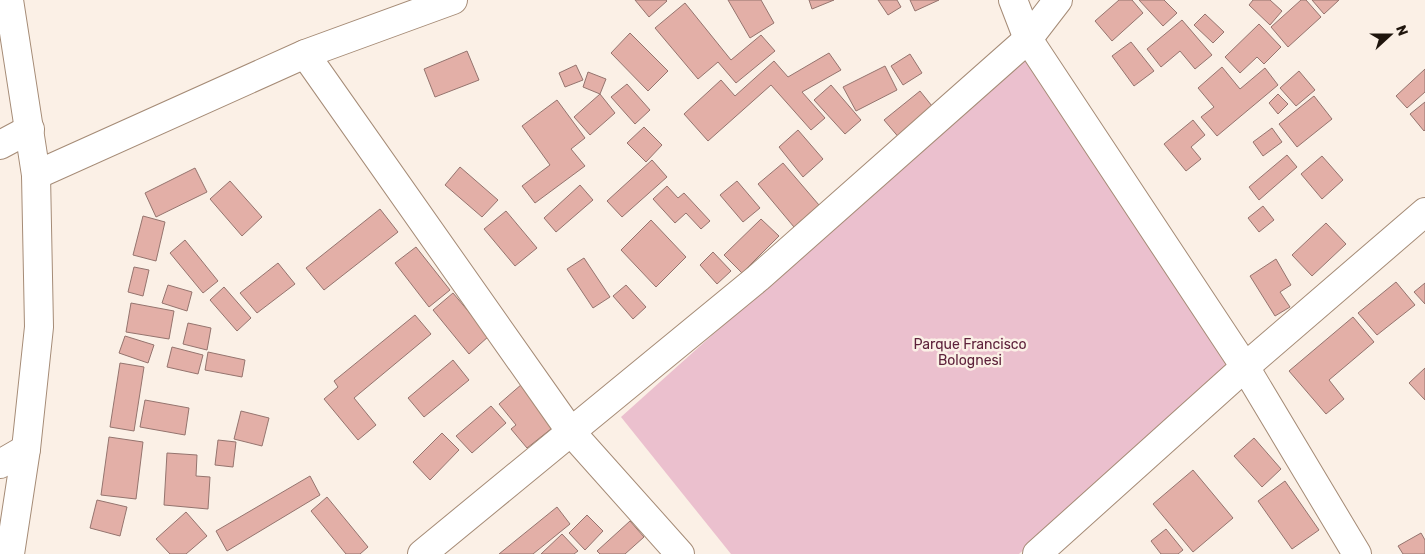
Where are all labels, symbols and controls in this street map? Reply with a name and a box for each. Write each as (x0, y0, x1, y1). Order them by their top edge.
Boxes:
north arrow (1365, 10, 1415, 60)
text: N (1392, 23, 1411, 38)
park label: Parque Francisco Bolognesi (913, 336, 1027, 369)

